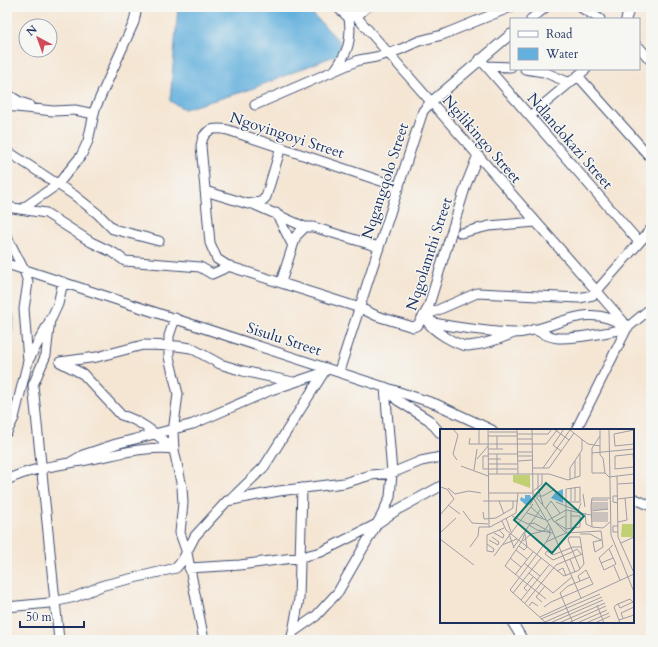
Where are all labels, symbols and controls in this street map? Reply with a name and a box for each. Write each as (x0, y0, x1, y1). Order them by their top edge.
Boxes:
north arrow (18, 18, 58, 58)
legend (510, 18, 640, 70)
text: N (23, 22, 41, 40)
text: Road (546, 26, 573, 42)
text: Water (545, 46, 579, 62)
street label: Ndlandokazi Street (523, 89, 617, 194)
street label: Ngilikingo Street (438, 91, 526, 188)
street label: Ngoyingoyi Street (227, 107, 347, 163)
street label: Nqgangqolo Street (357, 120, 413, 242)
street label: Nqgolamthi Street (401, 195, 457, 313)
street label: Sisulu Street (244, 318, 324, 361)
inset map (440, 429, 634, 623)
scale bar (20, 603, 84, 629)
text: 50 m (26, 609, 53, 625)

